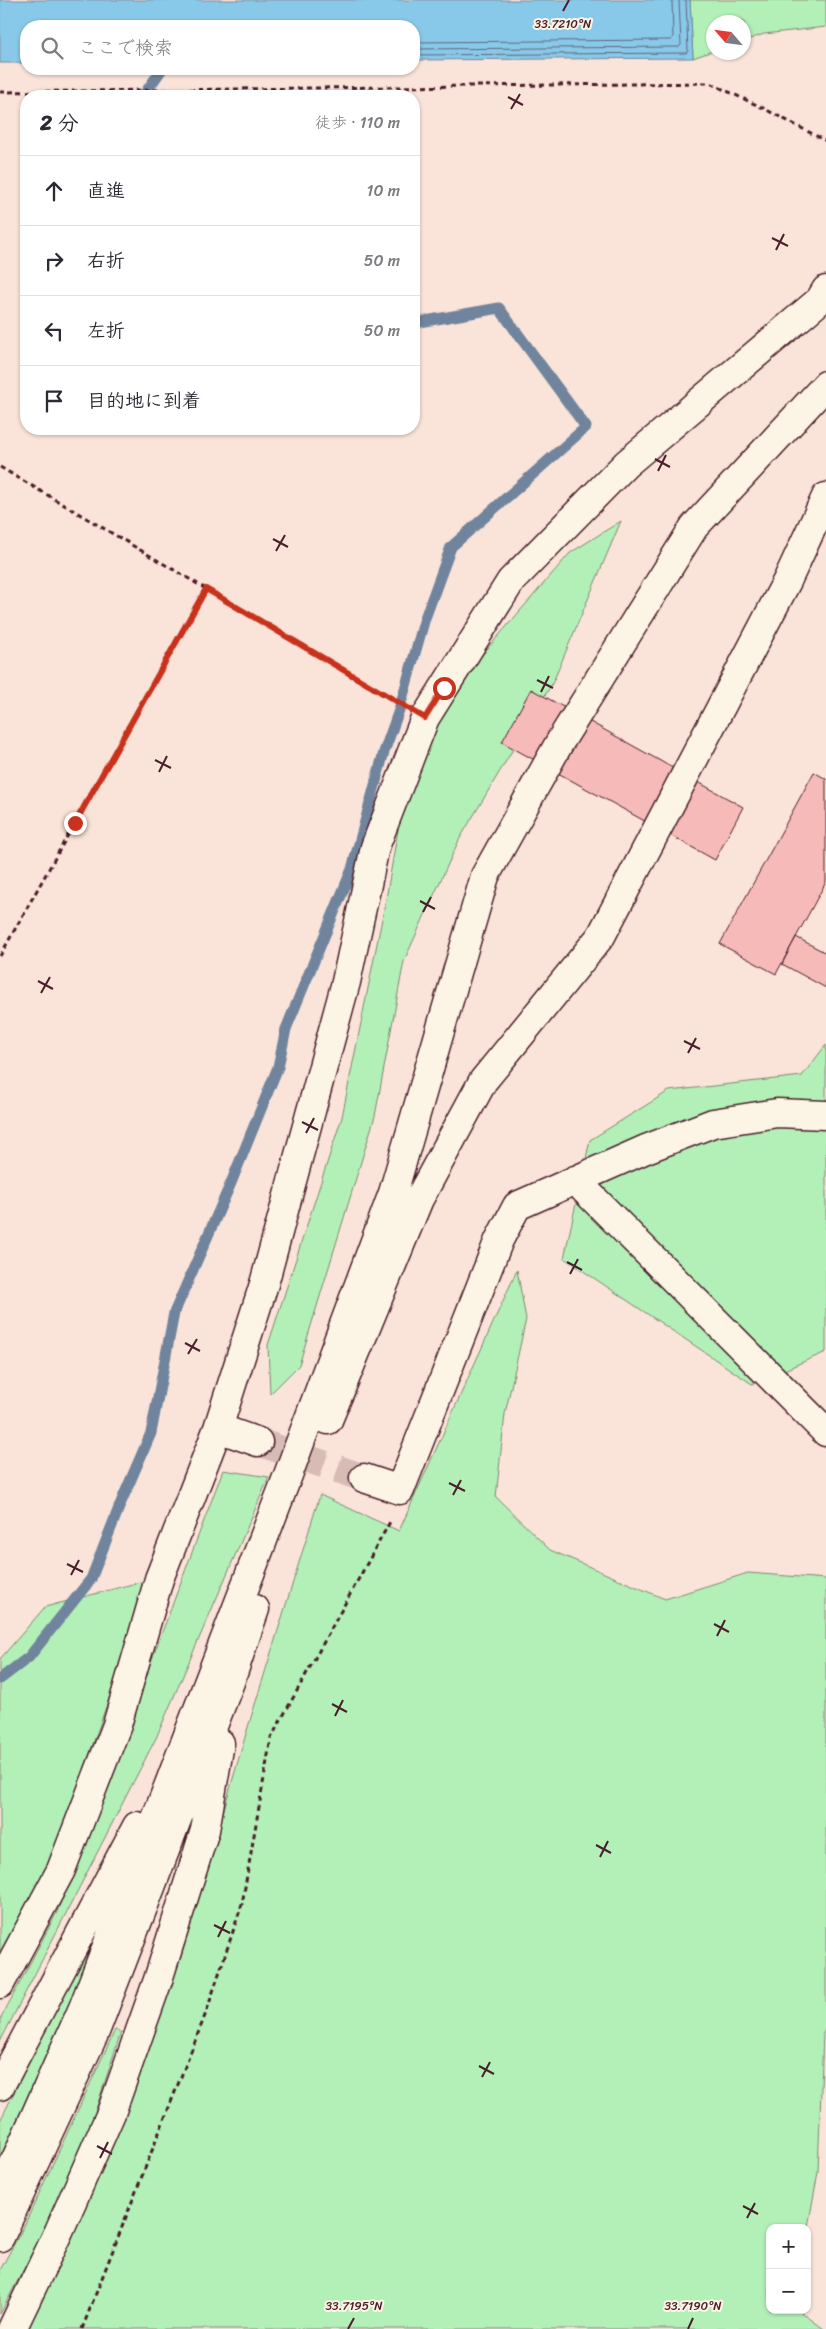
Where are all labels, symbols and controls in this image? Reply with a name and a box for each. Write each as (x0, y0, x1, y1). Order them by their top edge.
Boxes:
text: 33.7210°N (535, 13, 592, 35)
north arrow (706, 15, 751, 60)
search box (20, 20, 420, 75)
text: ここで検索 (78, 31, 173, 64)
icon: search (38, 34, 66, 62)
text: 2 分 (40, 104, 79, 142)
text: 徒歩 · 110 m (315, 108, 400, 137)
text: 直進 (87, 174, 125, 207)
text: 10 m (367, 176, 400, 205)
icon: ahead (40, 177, 68, 205)
text: 右折 (87, 244, 125, 277)
text: 50 m (364, 246, 400, 275)
icon: right (40, 247, 68, 275)
text: 左折 (87, 314, 125, 347)
text: 50 m (364, 316, 400, 345)
icon: left (40, 317, 68, 345)
text: 目的地に到着 (87, 384, 201, 417)
icon: arrive (40, 387, 68, 415)
route start (433, 677, 456, 700)
route end (64, 812, 87, 835)
map controls (766, 2224, 811, 2314)
button: + (766, 2224, 811, 2269)
button: − (766, 2269, 811, 2314)
text: 33.7195°N (326, 2295, 383, 2317)
text: 33.7190°N (664, 2295, 722, 2317)

